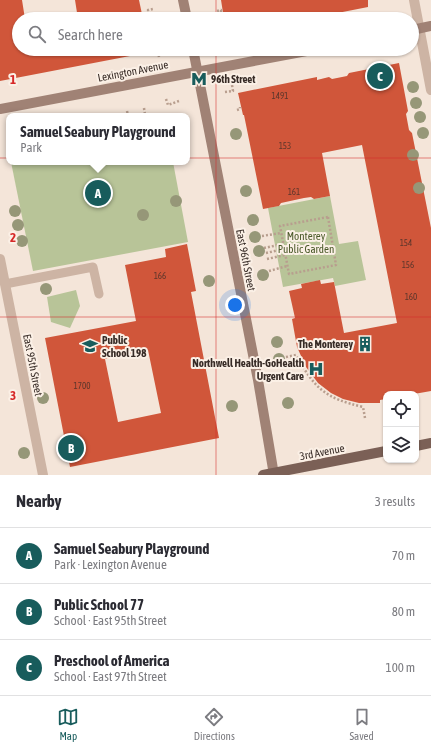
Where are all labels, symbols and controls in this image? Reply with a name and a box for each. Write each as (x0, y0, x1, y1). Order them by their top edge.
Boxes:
search box (12, 12, 419, 56)
icon: search (26, 23, 48, 45)
text: Search here (58, 26, 123, 43)
street label: Lexington Avenue (97, 58, 169, 84)
pin: C (367, 61, 393, 91)
metro station icon: 96th Street (190, 70, 208, 88)
text: 1 (10, 72, 16, 87)
place label: 96th Street (211, 73, 256, 85)
house number: 1491 (272, 91, 288, 101)
popup (6, 113, 190, 165)
text: Samuel Seabury Playground (20, 123, 176, 140)
text: Park (20, 140, 42, 155)
house number: 153 (279, 141, 291, 151)
pin: A (85, 178, 111, 208)
house number: 161 (288, 187, 300, 197)
street label: East 96th Street (234, 228, 258, 292)
text: 2 (10, 230, 16, 245)
park label: Monterey Public Garden (278, 230, 334, 255)
house number: 154 (400, 238, 412, 248)
house number: 156 (402, 260, 414, 270)
house number: 166 (154, 271, 166, 281)
house number: 160 (405, 292, 417, 302)
your location (225, 295, 245, 315)
street label: East 95th Street (21, 333, 45, 397)
place label: Public School 198 (102, 334, 146, 359)
building icon: The Monterey (356, 335, 374, 353)
school or university icon: Public School 198 (81, 337, 99, 355)
place label: The Monterey (298, 338, 353, 350)
place label: Northwell Health-GoHealth Urgent Care (192, 357, 304, 382)
hospital icon: Northwell Health-GoHealth Urgent Care (307, 360, 325, 378)
house number: 1700 (74, 381, 90, 391)
text: 3 (10, 388, 16, 403)
map controls (383, 391, 419, 463)
button: locate (383, 391, 419, 427)
button: layers (383, 427, 419, 463)
pin: B (58, 433, 84, 463)
street label: 3rd Avenue (298, 442, 346, 462)
text: Nearby (16, 491, 62, 511)
text: 3 results (375, 494, 415, 509)
text: Samuel Seabury Playground (54, 540, 209, 557)
text: A (26, 548, 32, 563)
text: 70 m (392, 548, 415, 563)
text: Park · Lexington Avenue (54, 557, 167, 572)
text: Public School 77 (54, 596, 144, 613)
text: B (26, 604, 32, 619)
text: 80 m (392, 604, 415, 619)
text: School · East 95th Street (54, 613, 167, 628)
text: Preschool of America (54, 652, 169, 669)
text: C (26, 660, 32, 675)
text: 100 m (386, 660, 415, 675)
text: School · East 97th Street (54, 669, 167, 684)
tab: Map (57, 706, 79, 742)
tab: Directions (194, 706, 235, 742)
tab: Saved (349, 706, 374, 742)

